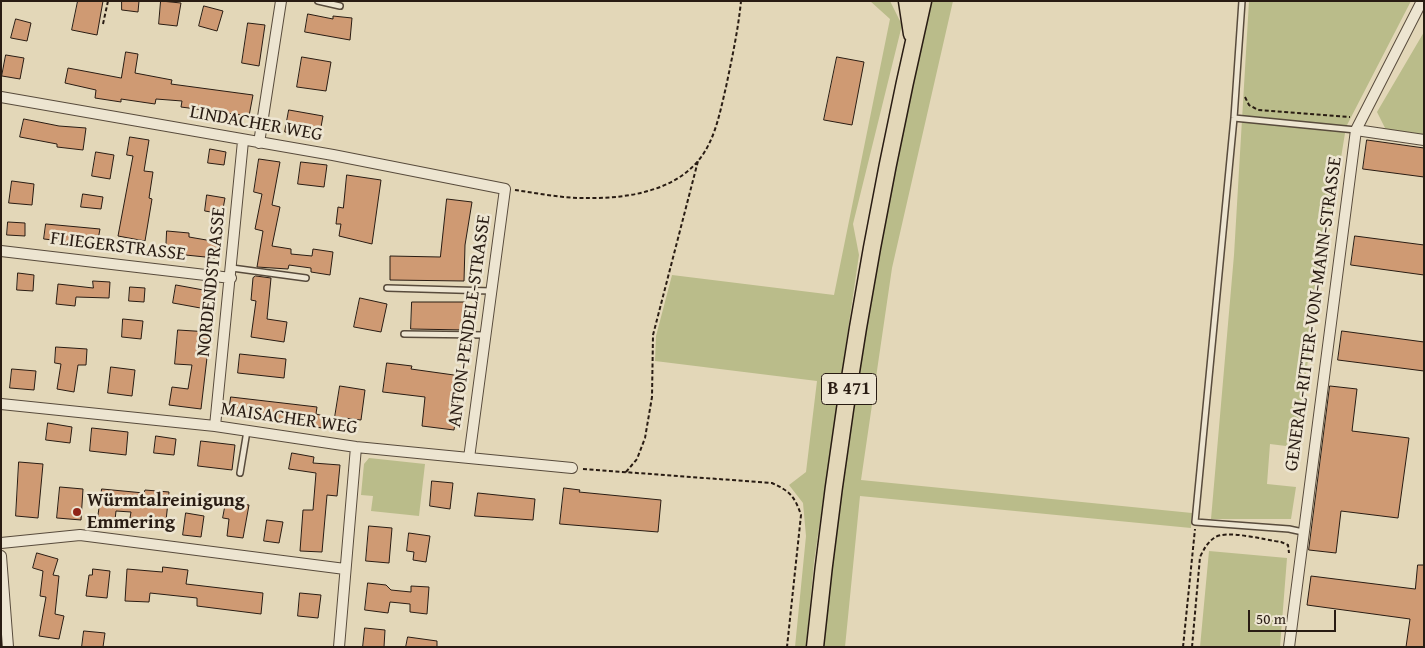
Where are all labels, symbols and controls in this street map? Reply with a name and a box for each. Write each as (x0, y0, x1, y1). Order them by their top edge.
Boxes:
street label: LINDACHER WEG (188, 101, 324, 147)
street label: GENERAL-RITTER-VON-MANN-STRASSE (1281, 155, 1347, 473)
street label: NORDENDSTRASSE (193, 206, 231, 358)
street label: ANTON-PENDELE-STRASSE (444, 213, 496, 429)
street label: FLIEGERSTRASSE (49, 227, 187, 267)
road number: B 471 (822, 374, 876, 404)
street label: MAISACHER WEG (219, 398, 359, 440)
place label: Würmtalreinigung Emmering (87, 490, 245, 534)
marker: Würmtalreinigung Emmering (71, 506, 83, 518)
scale bar (1250, 600, 1338, 632)
text: 50 m (1256, 608, 1286, 629)

